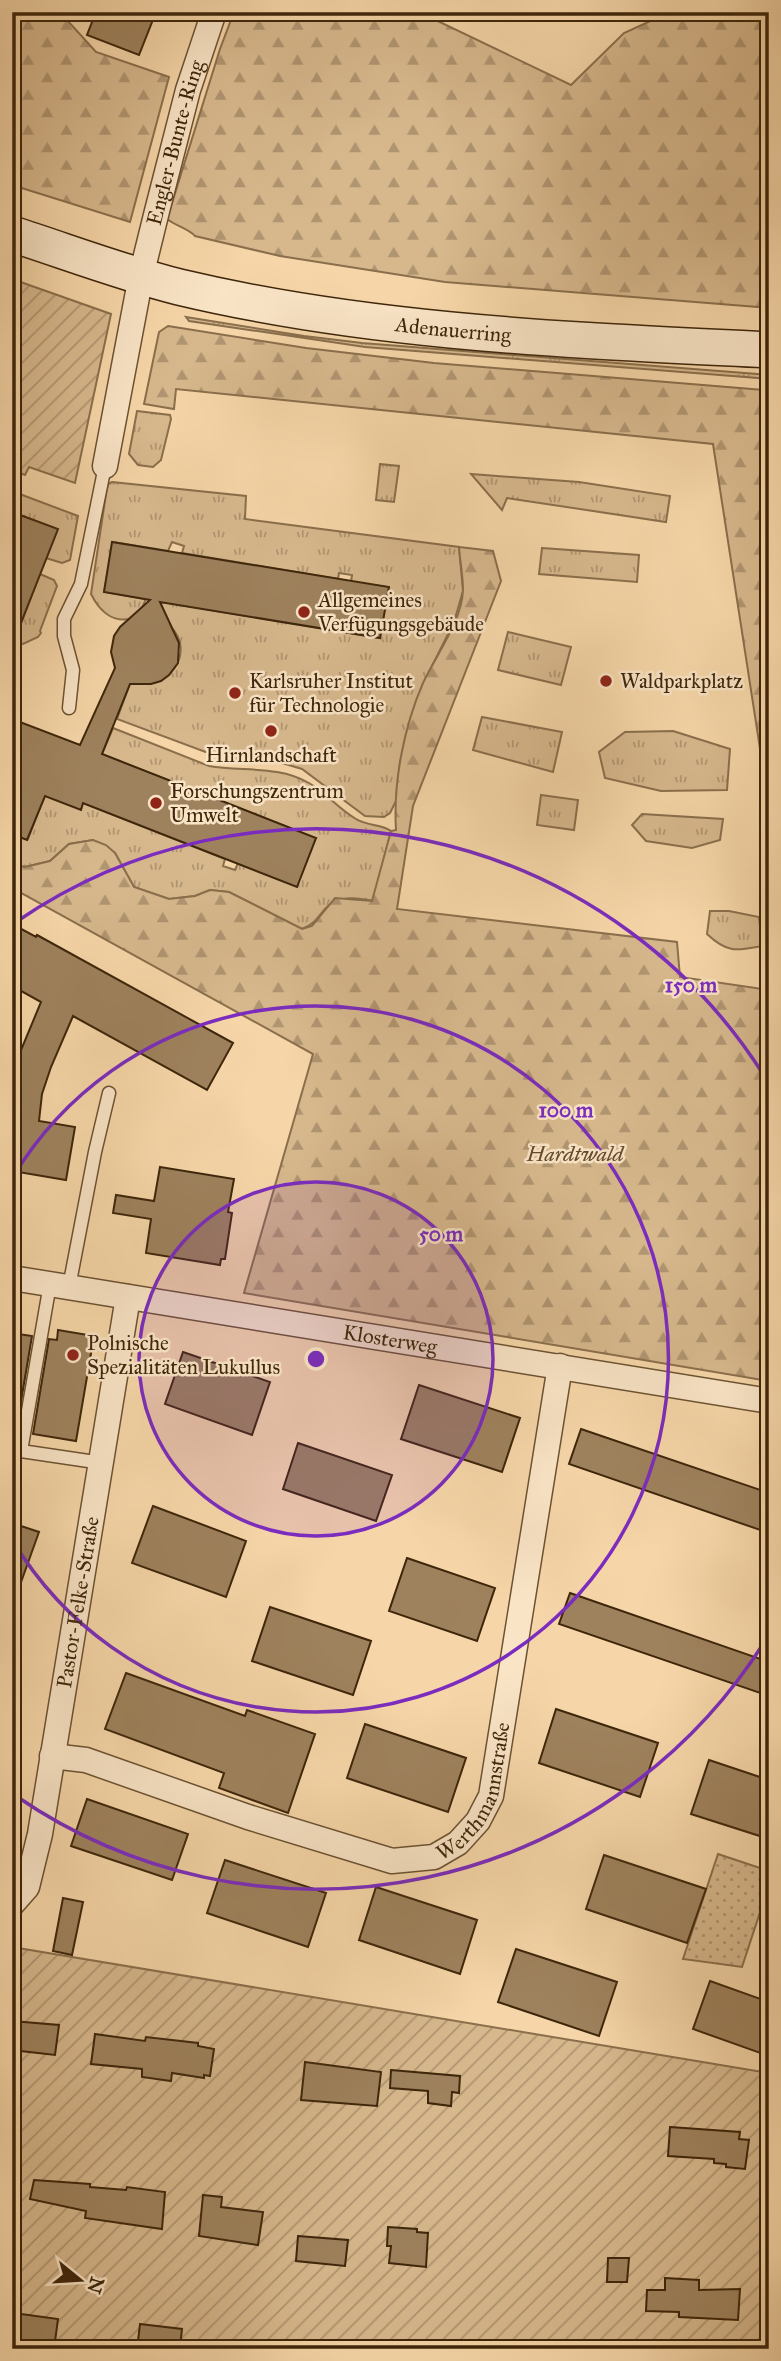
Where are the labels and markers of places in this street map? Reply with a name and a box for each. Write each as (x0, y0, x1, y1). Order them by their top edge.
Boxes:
place label: Allgemeines Verfügungsgebäude (317, 587, 484, 637)
marker: Allgemeines Verfügungsgebäude (296, 604, 312, 620)
place label: Karlsruher Institut für Technologie (249, 668, 414, 718)
place label: Waldparkplatz (620, 668, 743, 694)
marker: Waldparkplatz (598, 673, 614, 689)
marker: Karlsruher Institut für Technologie (227, 685, 243, 701)
marker: Hirnlandschaft (263, 723, 279, 739)
place label: Hirnlandschaft (205, 742, 337, 768)
place label: Forschungszentrum Umwelt (170, 778, 344, 828)
marker: Forschungszentrum Umwelt (148, 795, 164, 811)
place label: Polnische Spezialitäten Lukullus (87, 1330, 280, 1380)
marker: Polnische Spezialitäten Lukullus (65, 1347, 81, 1363)
centre of rings (304, 1347, 328, 1371)

